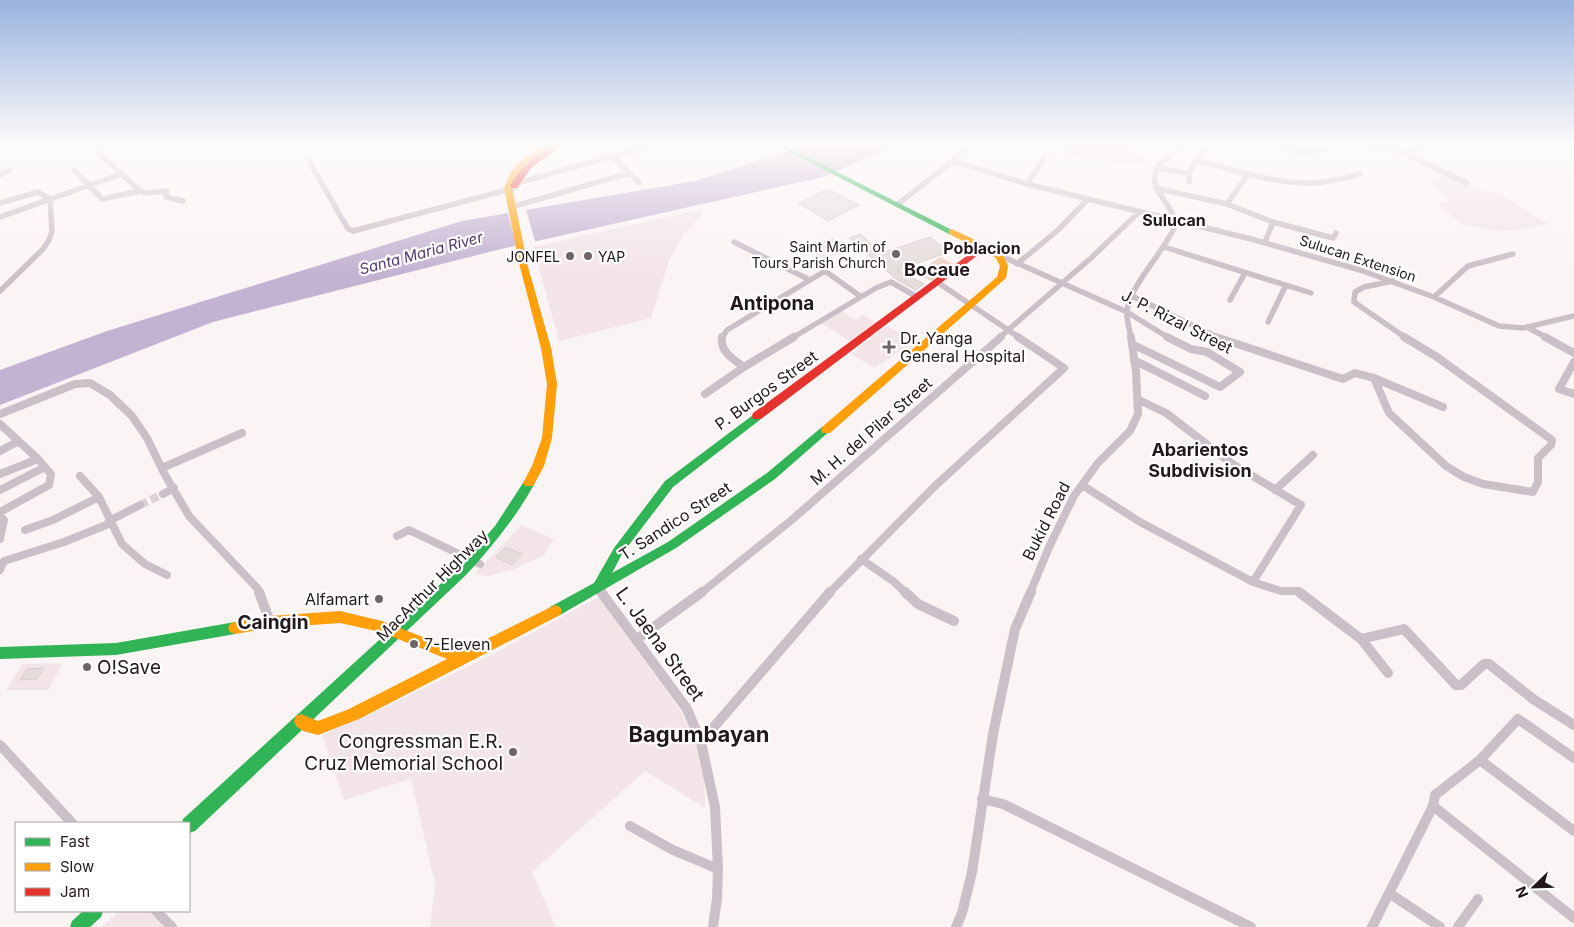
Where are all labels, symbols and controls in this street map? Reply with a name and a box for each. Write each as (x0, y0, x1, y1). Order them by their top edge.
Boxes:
district label: Sulucan (1142, 210, 1206, 230)
water label: Santa Maria River (357, 227, 485, 279)
street label: Sulucan Extension (1297, 231, 1419, 285)
place label: Saint Martin of Tours Parish Church (751, 238, 886, 271)
district label: Poblacion (943, 238, 1021, 258)
place label: JONFEL (506, 248, 560, 265)
place label: YAP (598, 248, 625, 265)
marker: Saint Martin of Tours Parish Church (890, 248, 902, 260)
marker: JONFEL (564, 250, 576, 262)
marker: YAP (582, 250, 594, 262)
district label: Bocaue (904, 259, 970, 280)
street label: J. P. Rizal Street (1118, 284, 1236, 358)
district label: Antipona (730, 292, 814, 315)
place label: Dr. Yanga General Hospital (900, 328, 1025, 366)
marker: Dr. Yanga General Hospital (882, 340, 896, 354)
street label: P. Burgos Street (711, 346, 821, 434)
street label: M. H. del Pilar Street (806, 373, 936, 489)
district label: Abarientos Subdivision (1148, 439, 1252, 481)
street label: T. Sandico Street (615, 477, 735, 565)
street label: Bukid Road (1018, 478, 1074, 564)
street label: MacArthur Highway (372, 525, 492, 645)
street label: L. Jaena Street (611, 583, 709, 705)
place label: Alfamart (305, 589, 369, 609)
marker: Alfamart (373, 593, 385, 605)
district label: Caingin (237, 611, 309, 634)
place label: 7-Eleven (424, 634, 490, 654)
marker: 7-Eleven (408, 638, 420, 650)
place label: O!Save (97, 656, 161, 679)
marker: O!Save (81, 661, 93, 673)
district label: Bagumbayan (629, 721, 769, 747)
place label: Congressman E.R. Cruz Memorial School (304, 730, 503, 775)
marker: Congressman E.R. Cruz Memorial School (507, 746, 519, 758)
legend (15, 822, 190, 912)
text: Fast (60, 832, 90, 851)
text: Slow (60, 857, 94, 876)
north arrow (1509, 862, 1559, 912)
text: Jam (60, 882, 90, 901)
text: N (1512, 884, 1531, 901)

